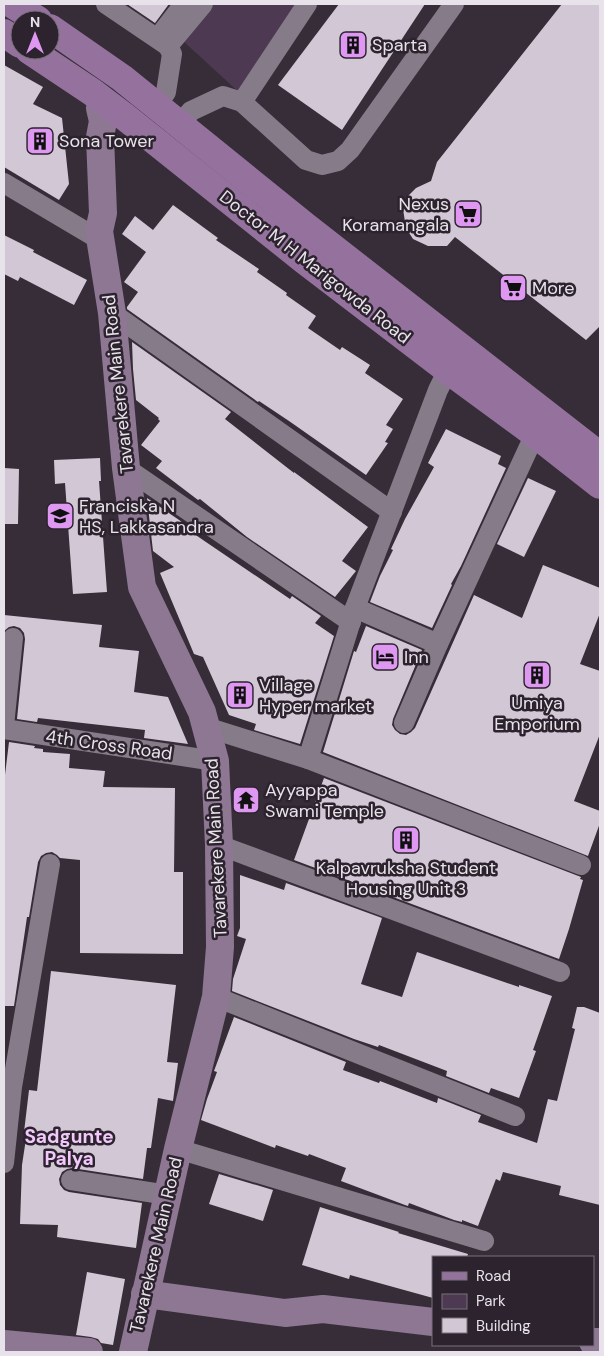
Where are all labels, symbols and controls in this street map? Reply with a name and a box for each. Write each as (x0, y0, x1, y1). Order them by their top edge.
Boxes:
north arrow (10, 10, 60, 60)
text: N (30, 13, 40, 31)
building icon: Sparta (338, 30, 368, 60)
place label: Sparta (372, 33, 427, 57)
building icon: Sona Tower (25, 126, 55, 156)
place label: Sona Tower (59, 129, 154, 153)
street label: Doctor M H Marigowda Road (215, 185, 415, 349)
place label: Nexus Koramangala (342, 192, 449, 237)
supermarket icon: Nexus Koramangala (453, 199, 483, 229)
supermarket icon: More (498, 273, 528, 303)
place label: More (532, 276, 574, 300)
street label: Tavarekere Main Road (97, 293, 139, 475)
place label: Franciska N HS, Lakkasandra (79, 494, 214, 539)
school or university icon: Franciska N HS, Lakkasandra (45, 501, 75, 531)
hotel icon: Inn (370, 642, 400, 672)
place label: Inn (404, 645, 429, 669)
building icon: Umiya Emporium (522, 660, 552, 690)
place label: Village Hyper market (259, 673, 372, 718)
building icon: Village Hyper market (225, 680, 255, 710)
place label: Umiya Emporium (494, 691, 580, 736)
street label: 4th Cross Road (44, 724, 174, 766)
street label: Tavarekere Main Road (199, 758, 233, 938)
place label: Ayyappa Swami Temple (265, 778, 384, 823)
temple icon: Ayyappa Swami Temple (231, 785, 261, 815)
building icon: Kalpavruksha Student Housing Unit 3 (391, 825, 421, 855)
place label: Kalpavruksha Student Housing Unit 3 (316, 856, 496, 901)
district label: Sadgunte Palya (24, 1124, 114, 1171)
street label: Tavarekere Main Road (124, 1155, 188, 1335)
legend (432, 1256, 594, 1346)
text: Road (476, 1266, 511, 1286)
text: Park (476, 1291, 506, 1311)
text: Building (476, 1316, 531, 1336)

